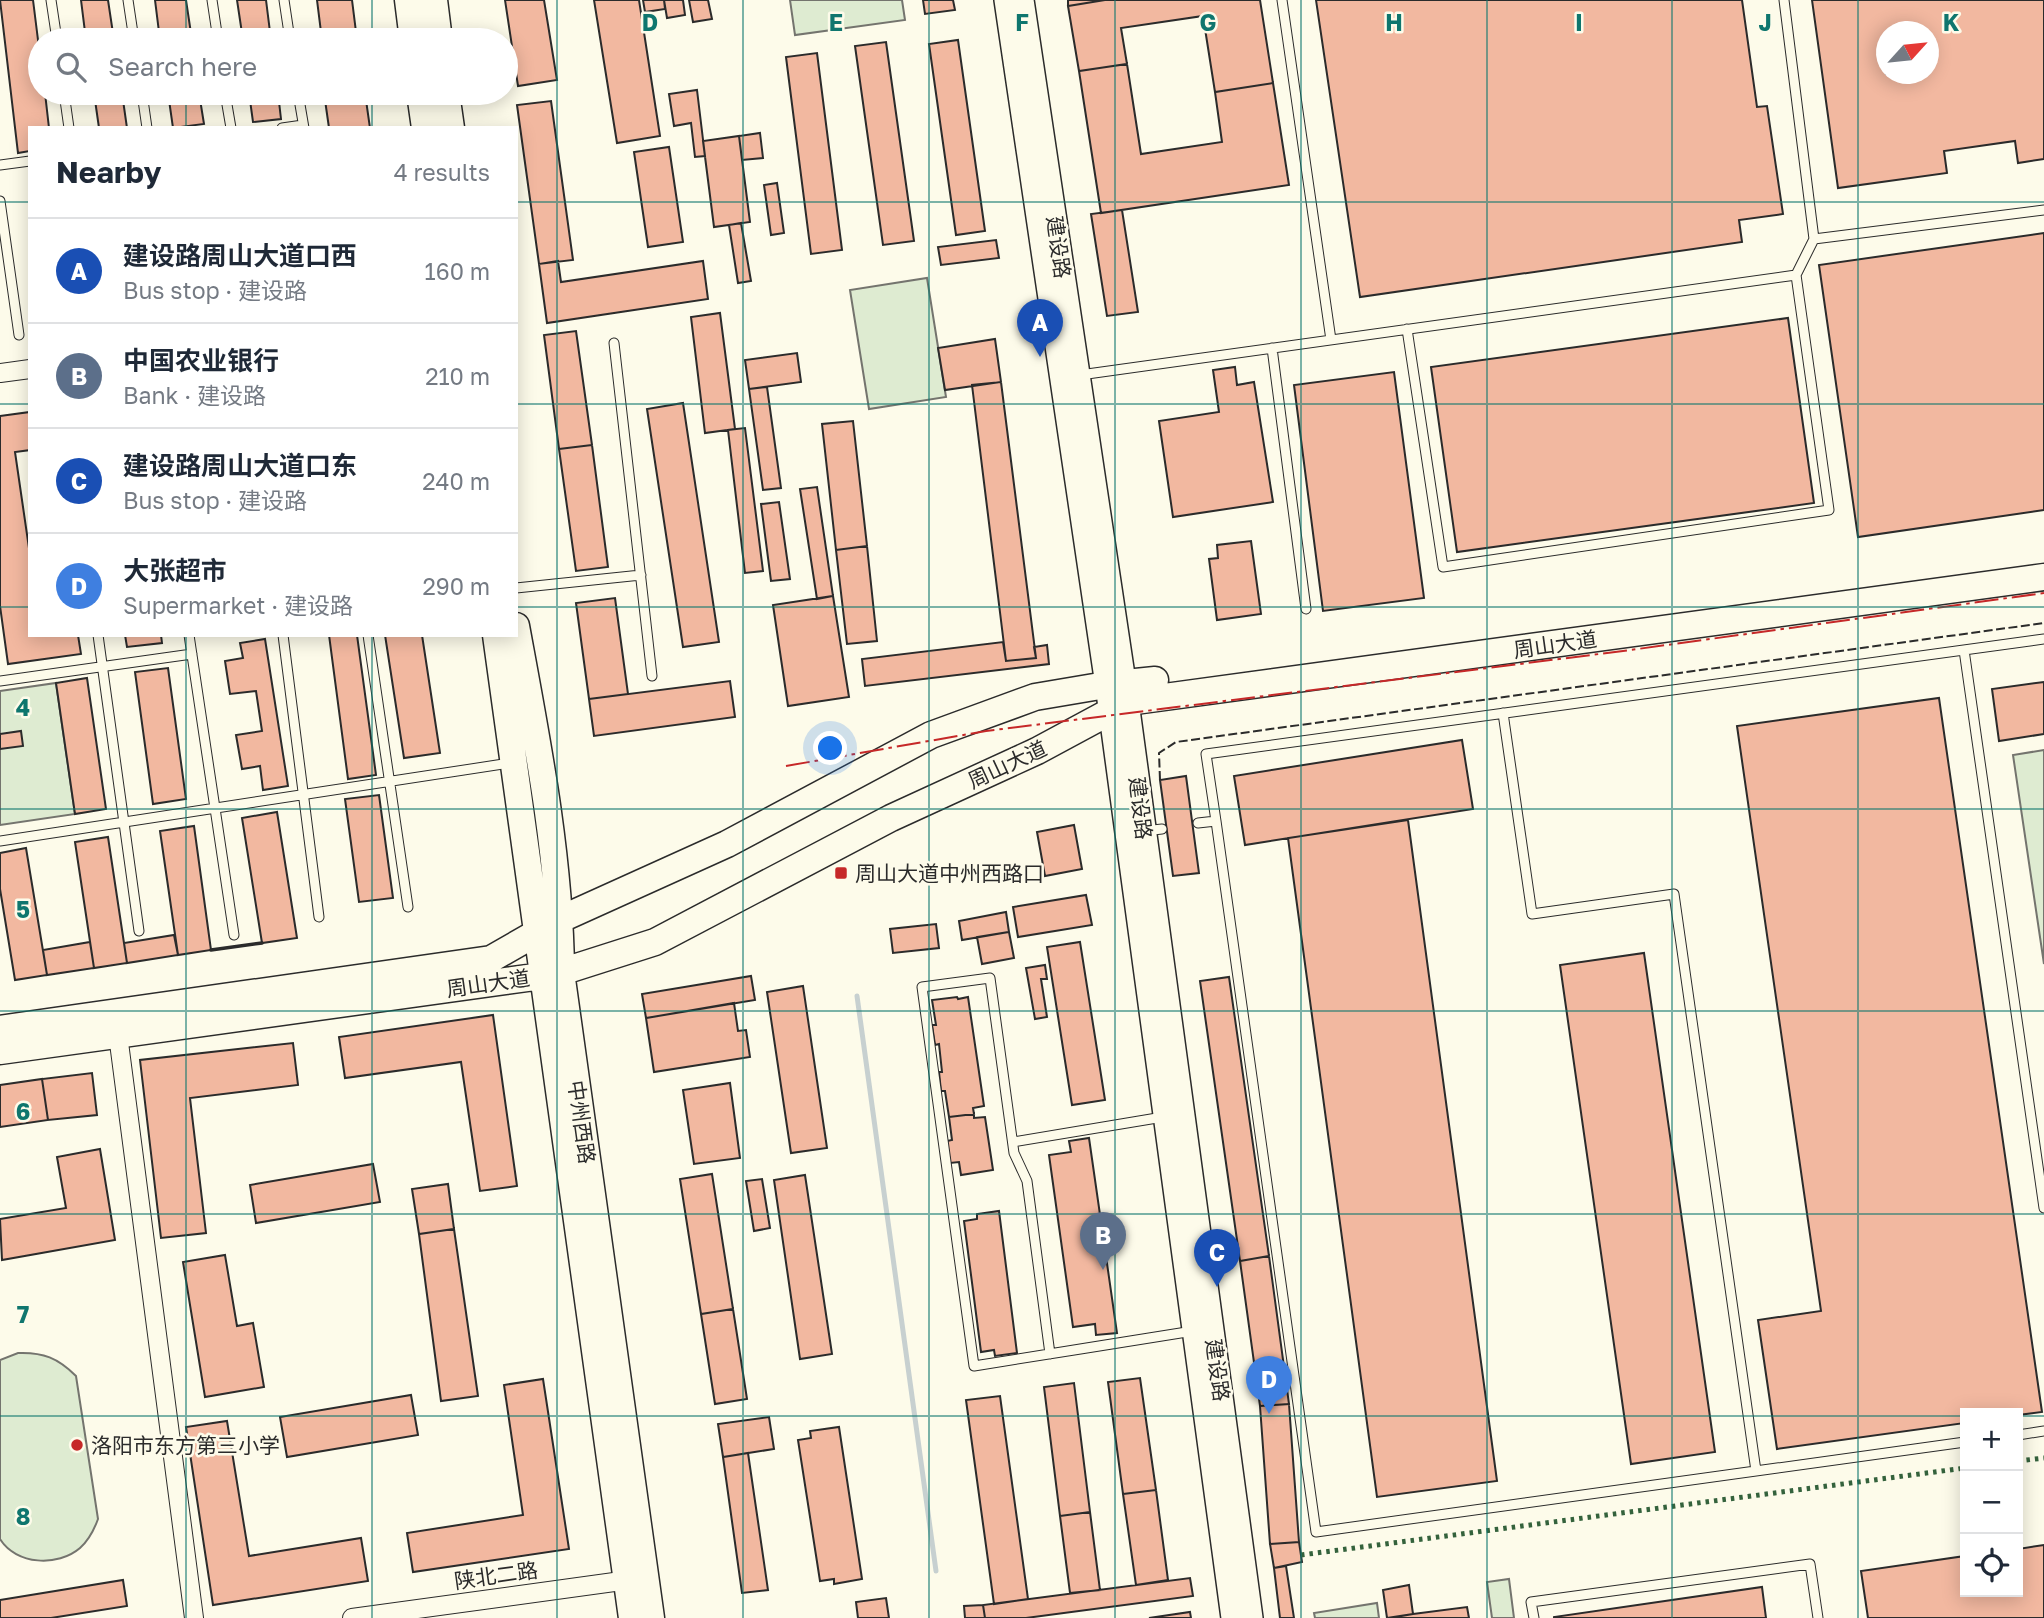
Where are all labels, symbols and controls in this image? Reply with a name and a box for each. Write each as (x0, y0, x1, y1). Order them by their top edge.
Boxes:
text: D (642, 8, 658, 36)
text: E (829, 8, 843, 36)
text: F (1015, 8, 1029, 36)
text: G (1200, 8, 1216, 36)
text: H (1385, 8, 1403, 36)
text: I (1575, 8, 1583, 36)
text: J (1758, 8, 1772, 36)
text: K (1943, 8, 1960, 36)
north arrow (1876, 21, 1939, 84)
search box (28, 28, 518, 105)
icon: search (52, 48, 90, 86)
text: Search here (108, 51, 257, 82)
text: Nearby (56, 154, 161, 190)
text: 4 results (394, 158, 490, 186)
street label: 建设路 (1042, 214, 1076, 280)
text: 建设路周山大道口西 (123, 240, 357, 271)
text: A (71, 257, 87, 285)
text: 160 m (425, 257, 490, 285)
text: Bus stop · 建设路 (123, 276, 307, 304)
pin: A (1017, 299, 1063, 357)
text: 中国农业银行 (123, 345, 279, 376)
text: B (71, 362, 87, 390)
text: 210 m (425, 362, 490, 390)
text: Bank · 建设路 (123, 381, 266, 409)
text: 建设路周山大道口东 (123, 450, 357, 481)
text: C (71, 467, 87, 495)
text: 240 m (422, 467, 490, 495)
text: Bus stop · 建设路 (123, 486, 307, 514)
text: 大张超市 (123, 555, 227, 586)
text: D (71, 572, 87, 600)
text: 290 m (422, 572, 490, 600)
text: Supermarket · 建设路 (123, 591, 353, 619)
street label: 周山大道 (1512, 625, 1598, 663)
text: 4 (16, 693, 30, 721)
your location (813, 731, 847, 765)
street label: 周山大道 (963, 734, 1051, 794)
street label: 建设路 (1124, 775, 1158, 841)
place label: 周山大道中州西路口 (855, 860, 1044, 886)
marker: 周山大道中州西路口 (833, 865, 849, 881)
text: 5 (16, 895, 30, 923)
street label: 周山大道 (445, 964, 531, 1002)
street label: 中州西路 (563, 1079, 601, 1165)
text: 6 (16, 1097, 30, 1125)
pin: B (1080, 1212, 1126, 1270)
pin: C (1194, 1229, 1240, 1287)
text: 7 (17, 1300, 29, 1328)
street label: 建设路 (1201, 1337, 1235, 1403)
pin: D (1246, 1356, 1292, 1414)
map controls (1960, 1408, 2023, 1597)
button: + (1960, 1408, 2023, 1471)
place label: 洛阳市东方第三小学 (91, 1432, 280, 1458)
marker: 洛阳市东方第三小学 (69, 1437, 85, 1453)
button: − (1960, 1471, 2023, 1534)
text: 8 (16, 1502, 30, 1530)
button: locate (1960, 1534, 2023, 1597)
street label: 陕北二路 (453, 1556, 539, 1594)

